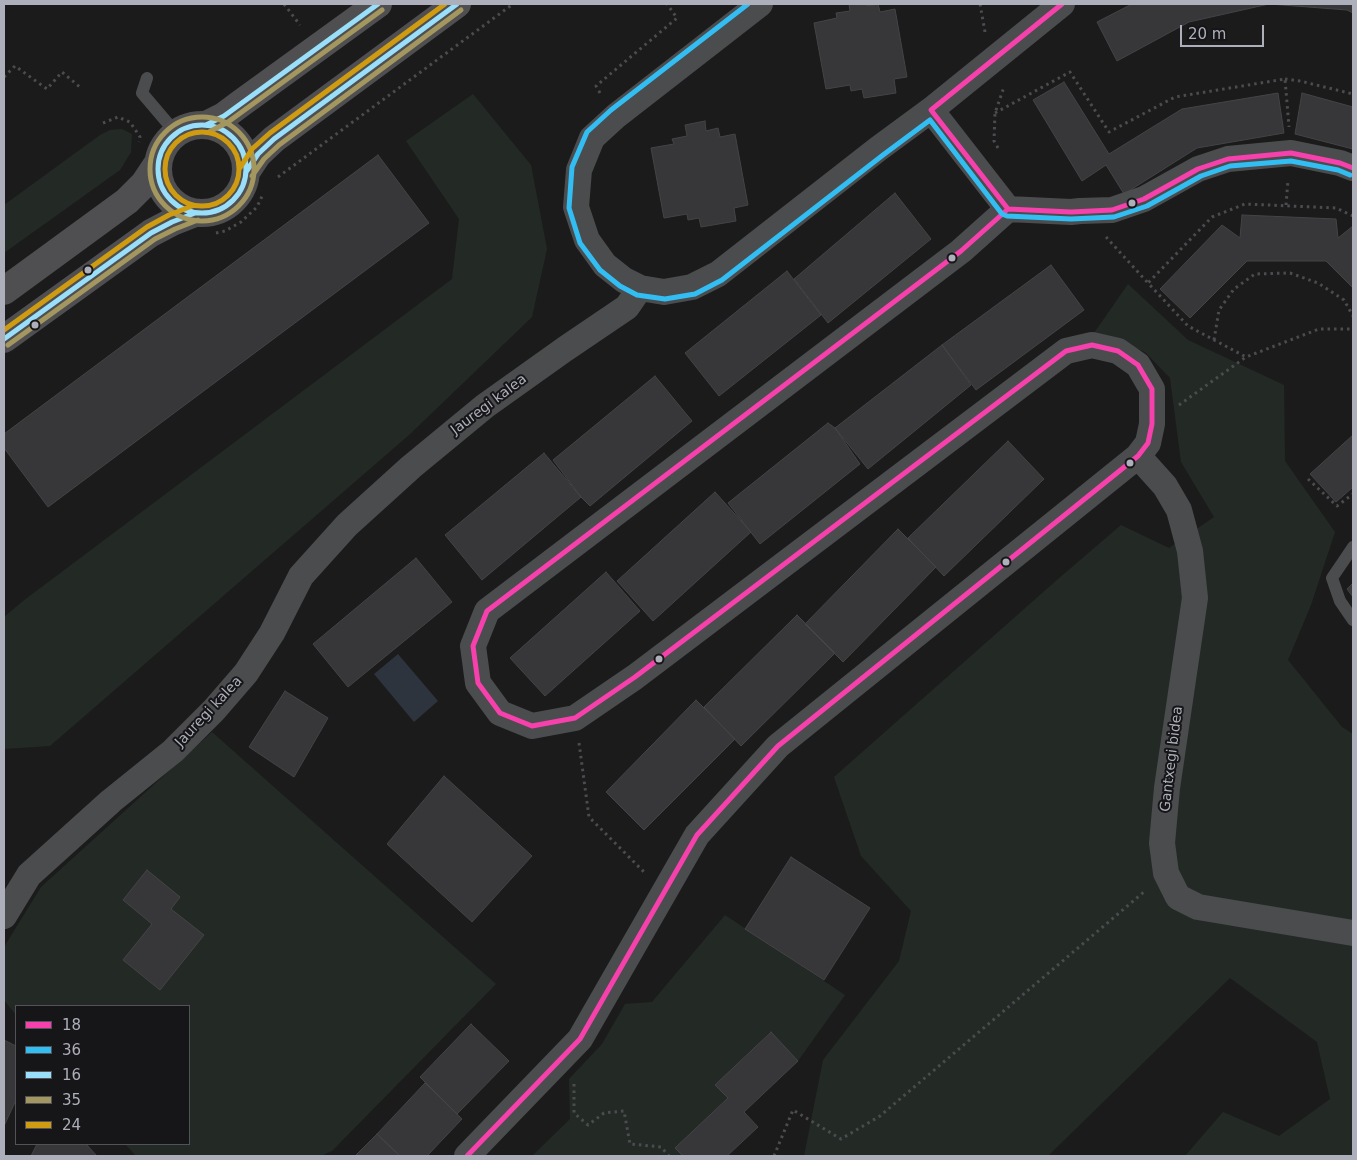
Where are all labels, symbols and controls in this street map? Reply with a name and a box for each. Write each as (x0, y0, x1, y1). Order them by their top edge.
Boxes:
scale bar (1182, 15, 1266, 47)
text: 20 m (1188, 25, 1226, 43)
unlabelled marker (1127, 198, 1137, 208)
unlabelled marker (947, 253, 957, 263)
unlabelled marker (83, 265, 93, 275)
unlabelled marker (30, 320, 40, 330)
street label: Jauregi kalea (448, 371, 530, 439)
unlabelled marker (1125, 458, 1135, 468)
unlabelled marker (1001, 557, 1011, 567)
unlabelled marker (654, 654, 664, 664)
street label: Jauregi kalea (172, 673, 246, 751)
street label: Gantxegi bidea (1157, 705, 1187, 813)
legend (15, 1005, 190, 1145)
text: 18 (62, 1016, 81, 1034)
text: 36 (62, 1041, 81, 1059)
text: 16 (62, 1066, 81, 1084)
text: 35 (62, 1091, 81, 1109)
text: 24 (62, 1116, 81, 1134)

